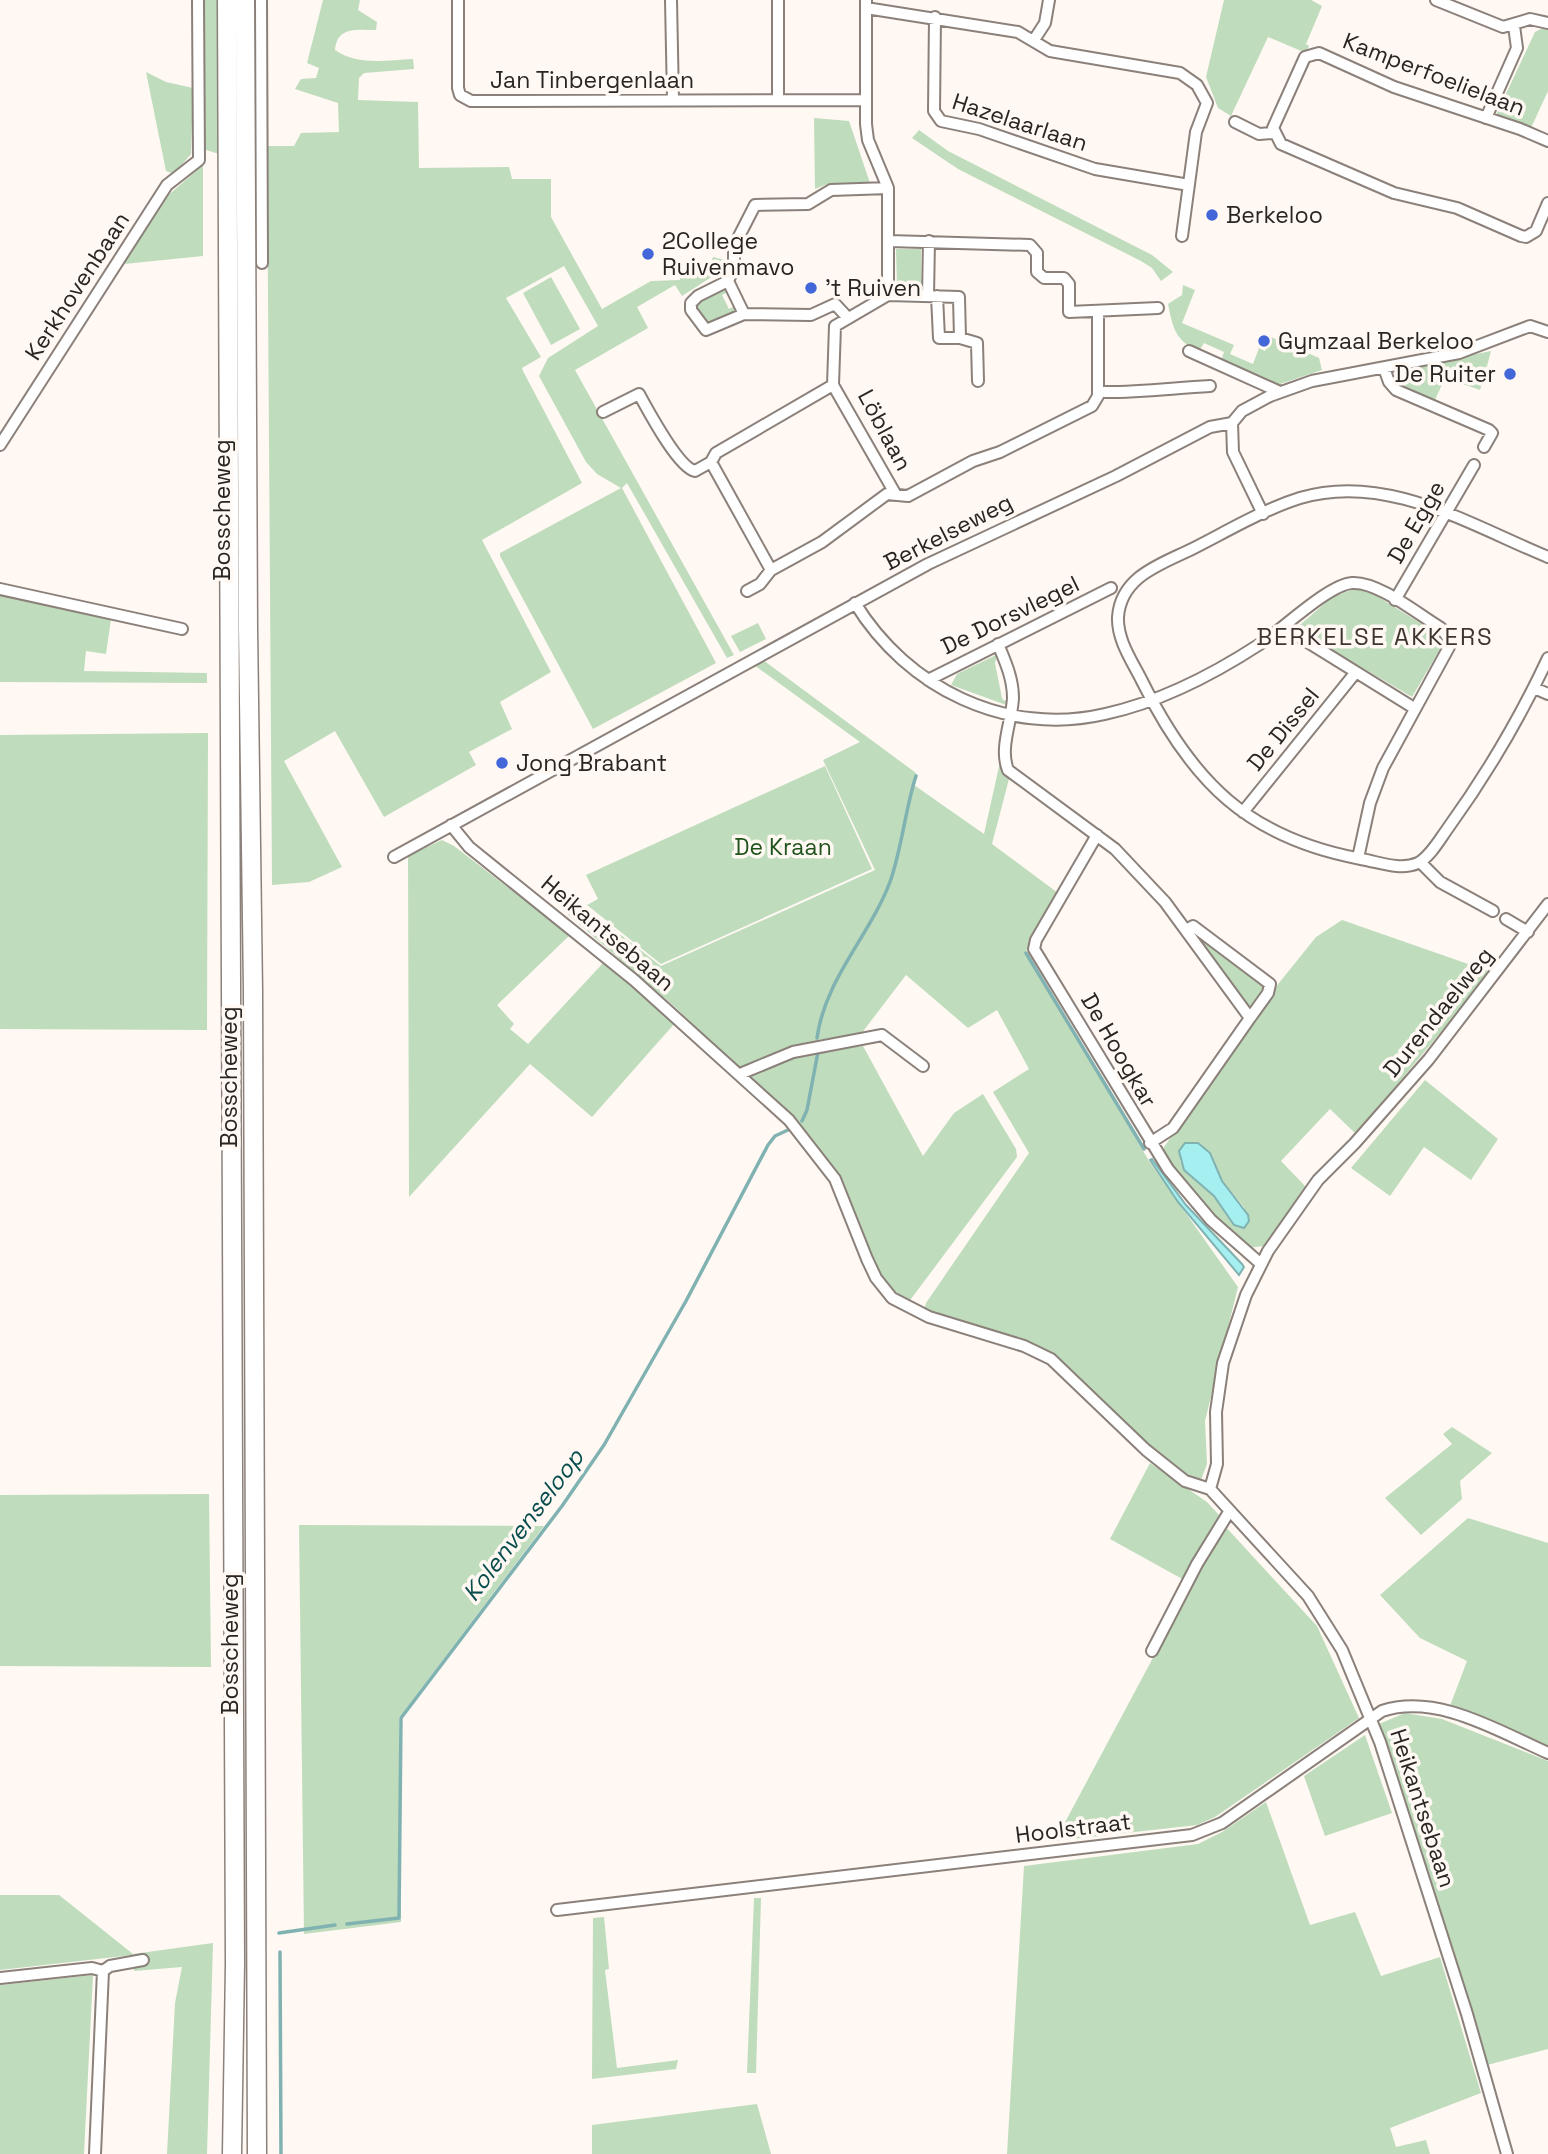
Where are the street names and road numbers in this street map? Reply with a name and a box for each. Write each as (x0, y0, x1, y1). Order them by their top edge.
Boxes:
street label: Kamperfoelielaan (1339, 25, 1529, 123)
street label: Jan Tinbergenlaan (490, 65, 694, 95)
street label: Hazelaarlaan (949, 86, 1091, 158)
street label: Kerkhovenbaan (18, 206, 136, 366)
street label: Löblaan (851, 384, 919, 476)
street label: Bosscheweg (207, 439, 237, 581)
street label: De Egge (1380, 475, 1452, 569)
street label: Berkelseweg (879, 487, 1017, 577)
street label: De Dorsvlegel (936, 569, 1084, 661)
street label: De Dissel (1240, 681, 1326, 777)
street label: Heikantsebaan (535, 868, 681, 998)
street label: Durendaelweg (1376, 941, 1500, 1083)
street label: De Hoogkar (1074, 987, 1164, 1113)
street label: Bosscheweg (214, 1006, 244, 1148)
street label: Bosscheweg (215, 1573, 245, 1715)
street label: Heikantsebaan (1383, 1725, 1463, 1891)
street label: Hoolstraat (1014, 1806, 1132, 1850)

